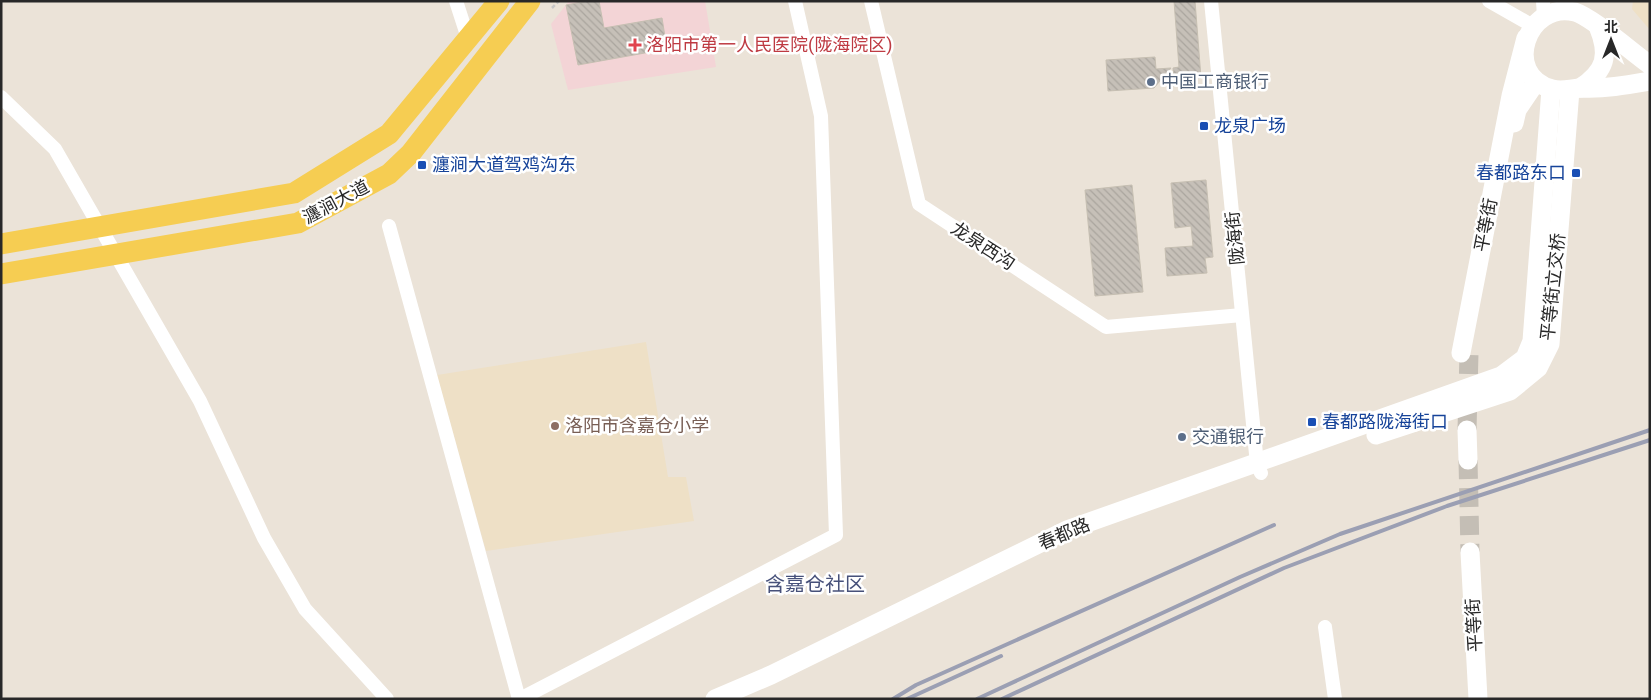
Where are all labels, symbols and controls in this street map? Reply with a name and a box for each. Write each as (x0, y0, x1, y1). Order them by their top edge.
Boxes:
north arrow (1586, 15, 1636, 65)
text: 北 (1604, 19, 1618, 35)
place label: 洛阳市第一人民医院(陇海院区) (646, 34, 892, 56)
marker: 洛阳市第一人民医院(陇海院区) (628, 38, 642, 52)
place label: 中国工商银行 (1161, 71, 1269, 92)
marker: 中国工商银行 (1145, 76, 1157, 88)
place label: 龙泉广场 (1214, 115, 1286, 136)
marker: 龙泉广场 (1198, 120, 1210, 132)
place label: 瀍涧大道驾鸡沟东 (432, 154, 576, 175)
marker: 瀍涧大道驾鸡沟东 (416, 159, 428, 171)
place label: 春都路东口 (1476, 162, 1566, 183)
marker: 春都路东口 (1570, 167, 1582, 179)
street label: 瀍涧大道 (299, 175, 372, 228)
street label: 平等街 (1470, 196, 1501, 253)
street label: 陇海街 (1221, 210, 1248, 266)
street label: 龙泉西沟 (947, 217, 1019, 274)
street label: 平等街立交桥 (1536, 232, 1569, 342)
place label: 春都路陇海街口 (1322, 411, 1448, 432)
place label: 洛阳市含嘉仓小学 (565, 415, 709, 436)
marker: 春都路陇海街口 (1306, 416, 1318, 428)
marker: 洛阳市含嘉仓小学 (549, 420, 561, 432)
place label: 交通银行 (1192, 426, 1264, 447)
marker: 交通银行 (1176, 431, 1188, 443)
street label: 春都路 (1035, 513, 1093, 554)
district label: 含嘉仓社区 (765, 572, 865, 596)
street label: 平等街 (1462, 598, 1485, 653)

